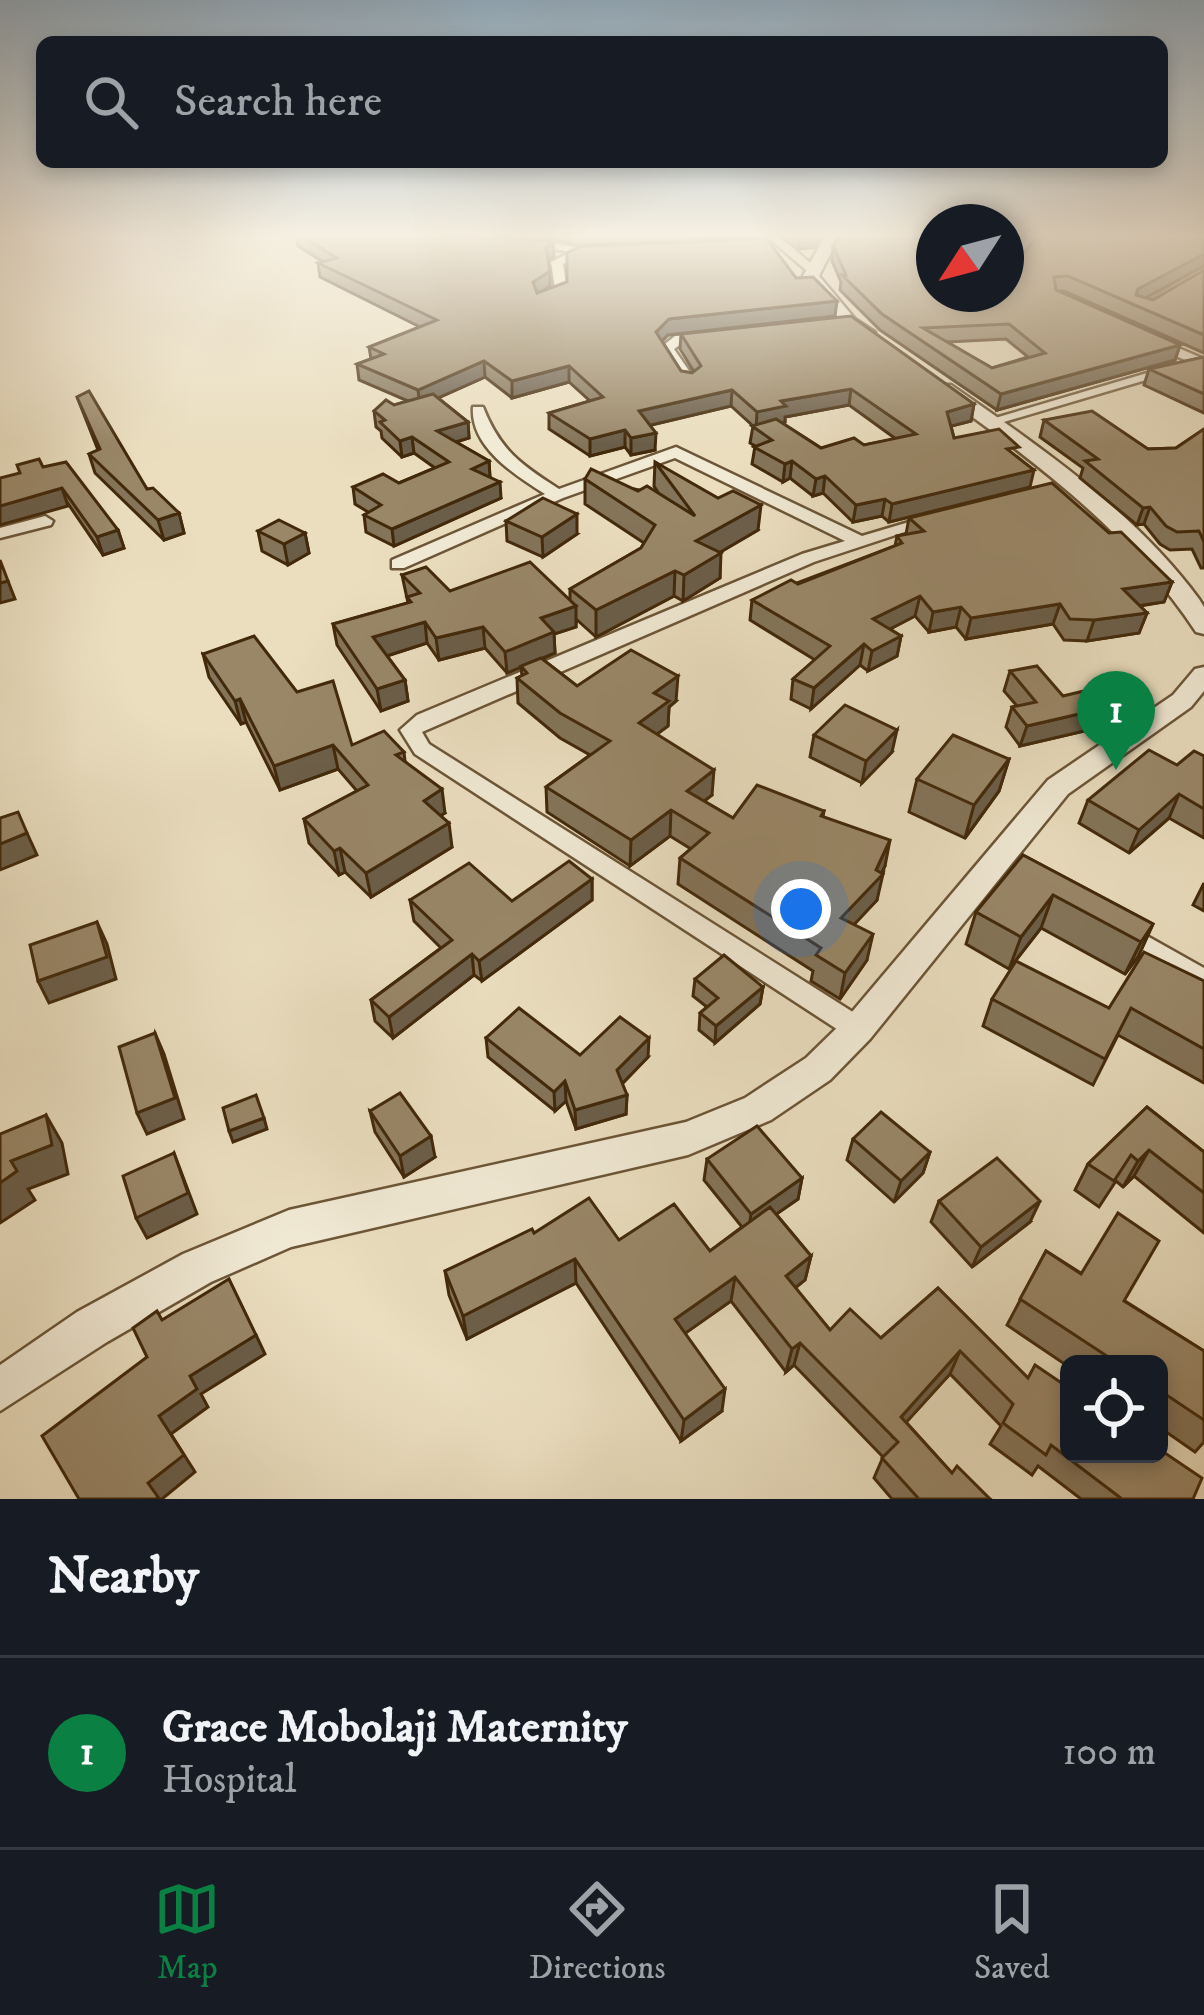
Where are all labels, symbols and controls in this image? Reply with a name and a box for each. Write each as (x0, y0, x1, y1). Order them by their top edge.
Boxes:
search box (36, 36, 1168, 168)
icon: search (78, 69, 144, 135)
text: Search here (174, 74, 382, 130)
north arrow (916, 204, 1024, 312)
pin: 1 (1077, 671, 1155, 770)
your location (771, 879, 831, 939)
map controls (1060, 1355, 1168, 1463)
button: locate (1060, 1355, 1168, 1463)
text: Nearby (48, 1545, 199, 1609)
text: Grace Mobolaji Maternity (162, 1700, 627, 1756)
text: 1 (80, 1728, 94, 1777)
text: 100 m (1062, 1728, 1156, 1777)
text: Hospital (162, 1756, 296, 1805)
tab: Map (154, 1876, 220, 1989)
tab: Directions (529, 1876, 665, 1989)
tab: Saved (974, 1876, 1050, 1989)

